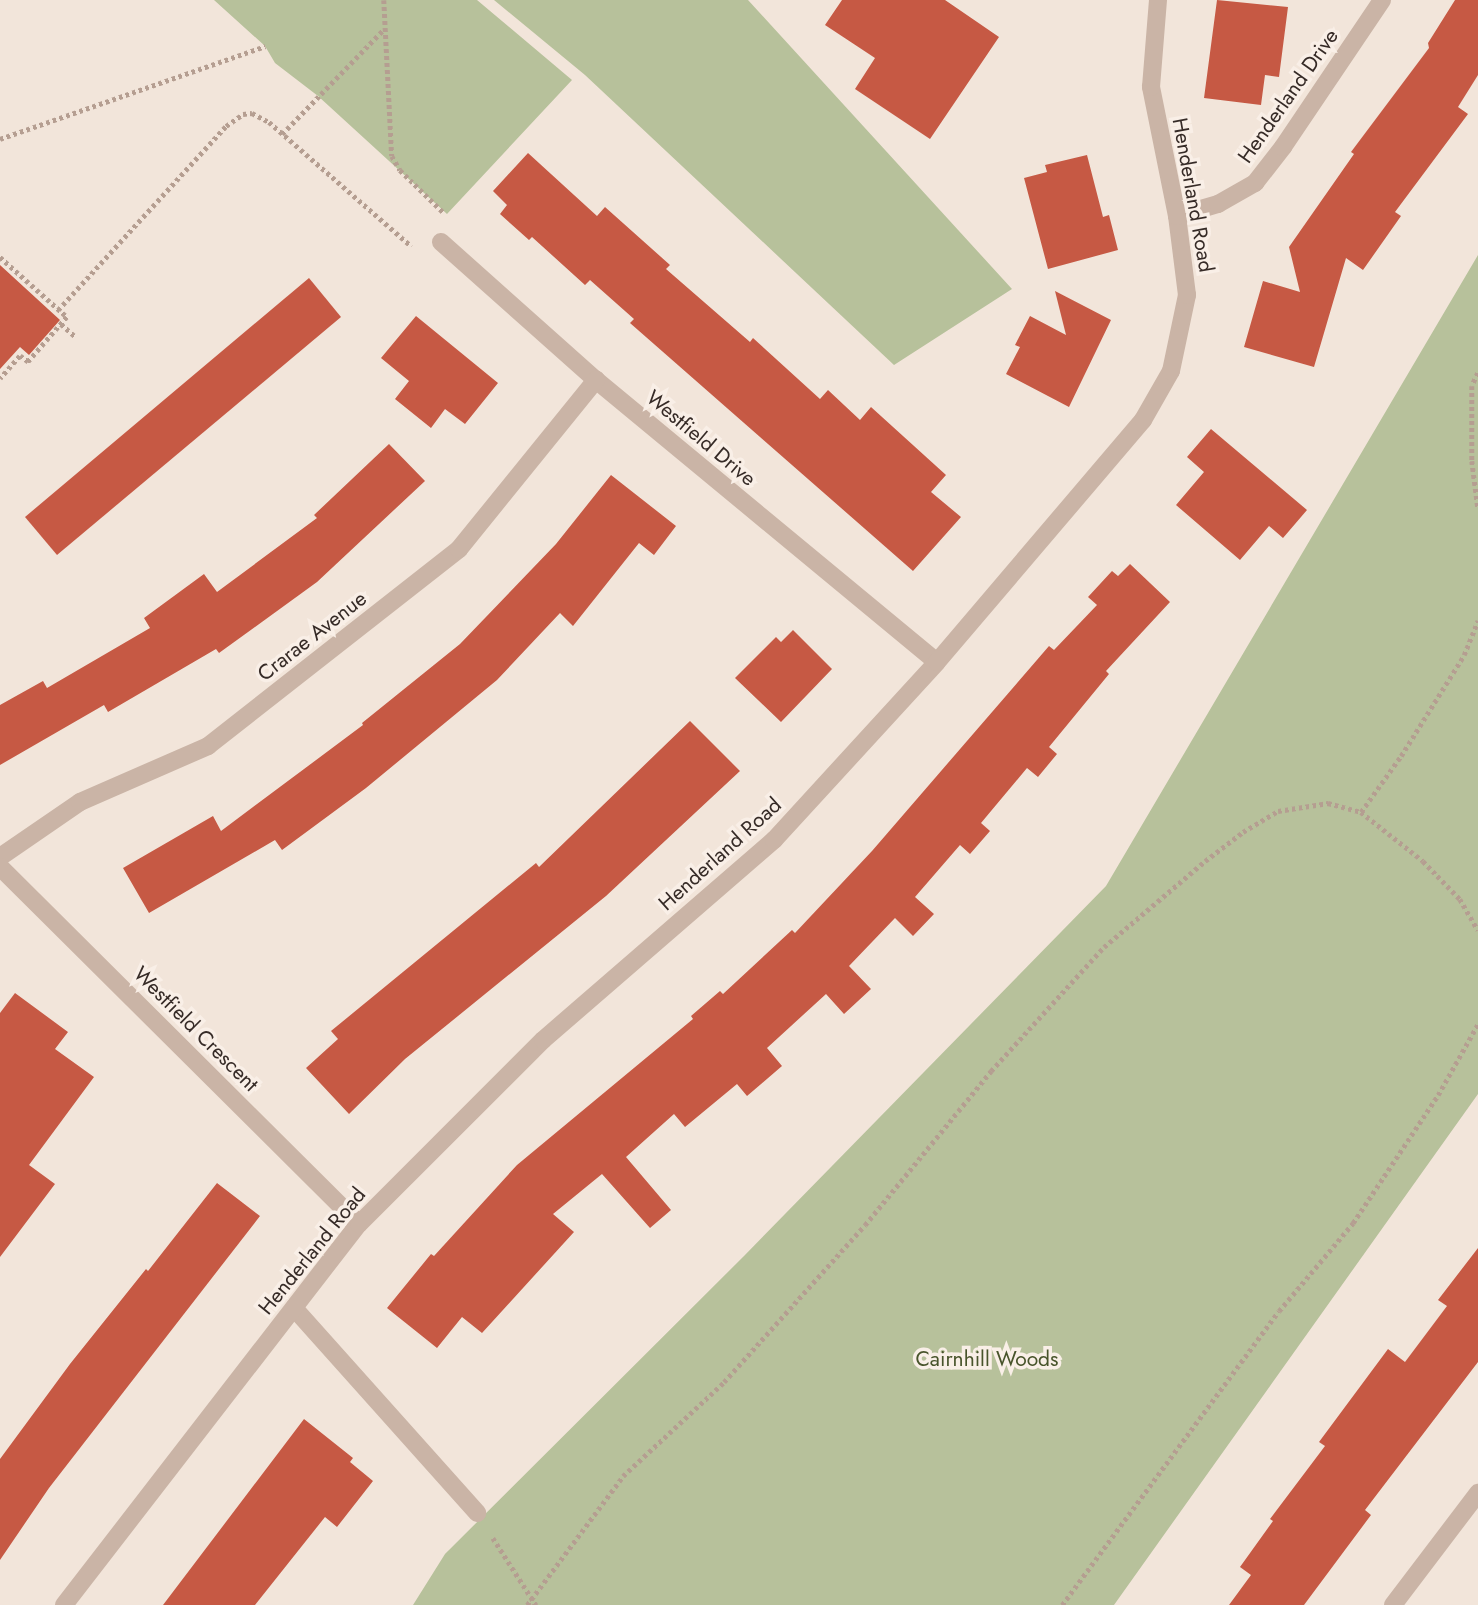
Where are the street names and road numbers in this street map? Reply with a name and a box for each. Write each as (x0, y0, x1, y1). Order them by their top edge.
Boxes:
street label: Henderland Drive (1232, 24, 1344, 168)
street label: Henderland Road (1167, 116, 1219, 274)
street label: Westfield Drive (641, 385, 761, 491)
street label: Crarae Avenue (252, 586, 372, 686)
street label: Henderland Road (653, 792, 787, 916)
street label: Westfield Crescent (128, 961, 264, 1097)
street label: Henderland Road (253, 1182, 371, 1320)

